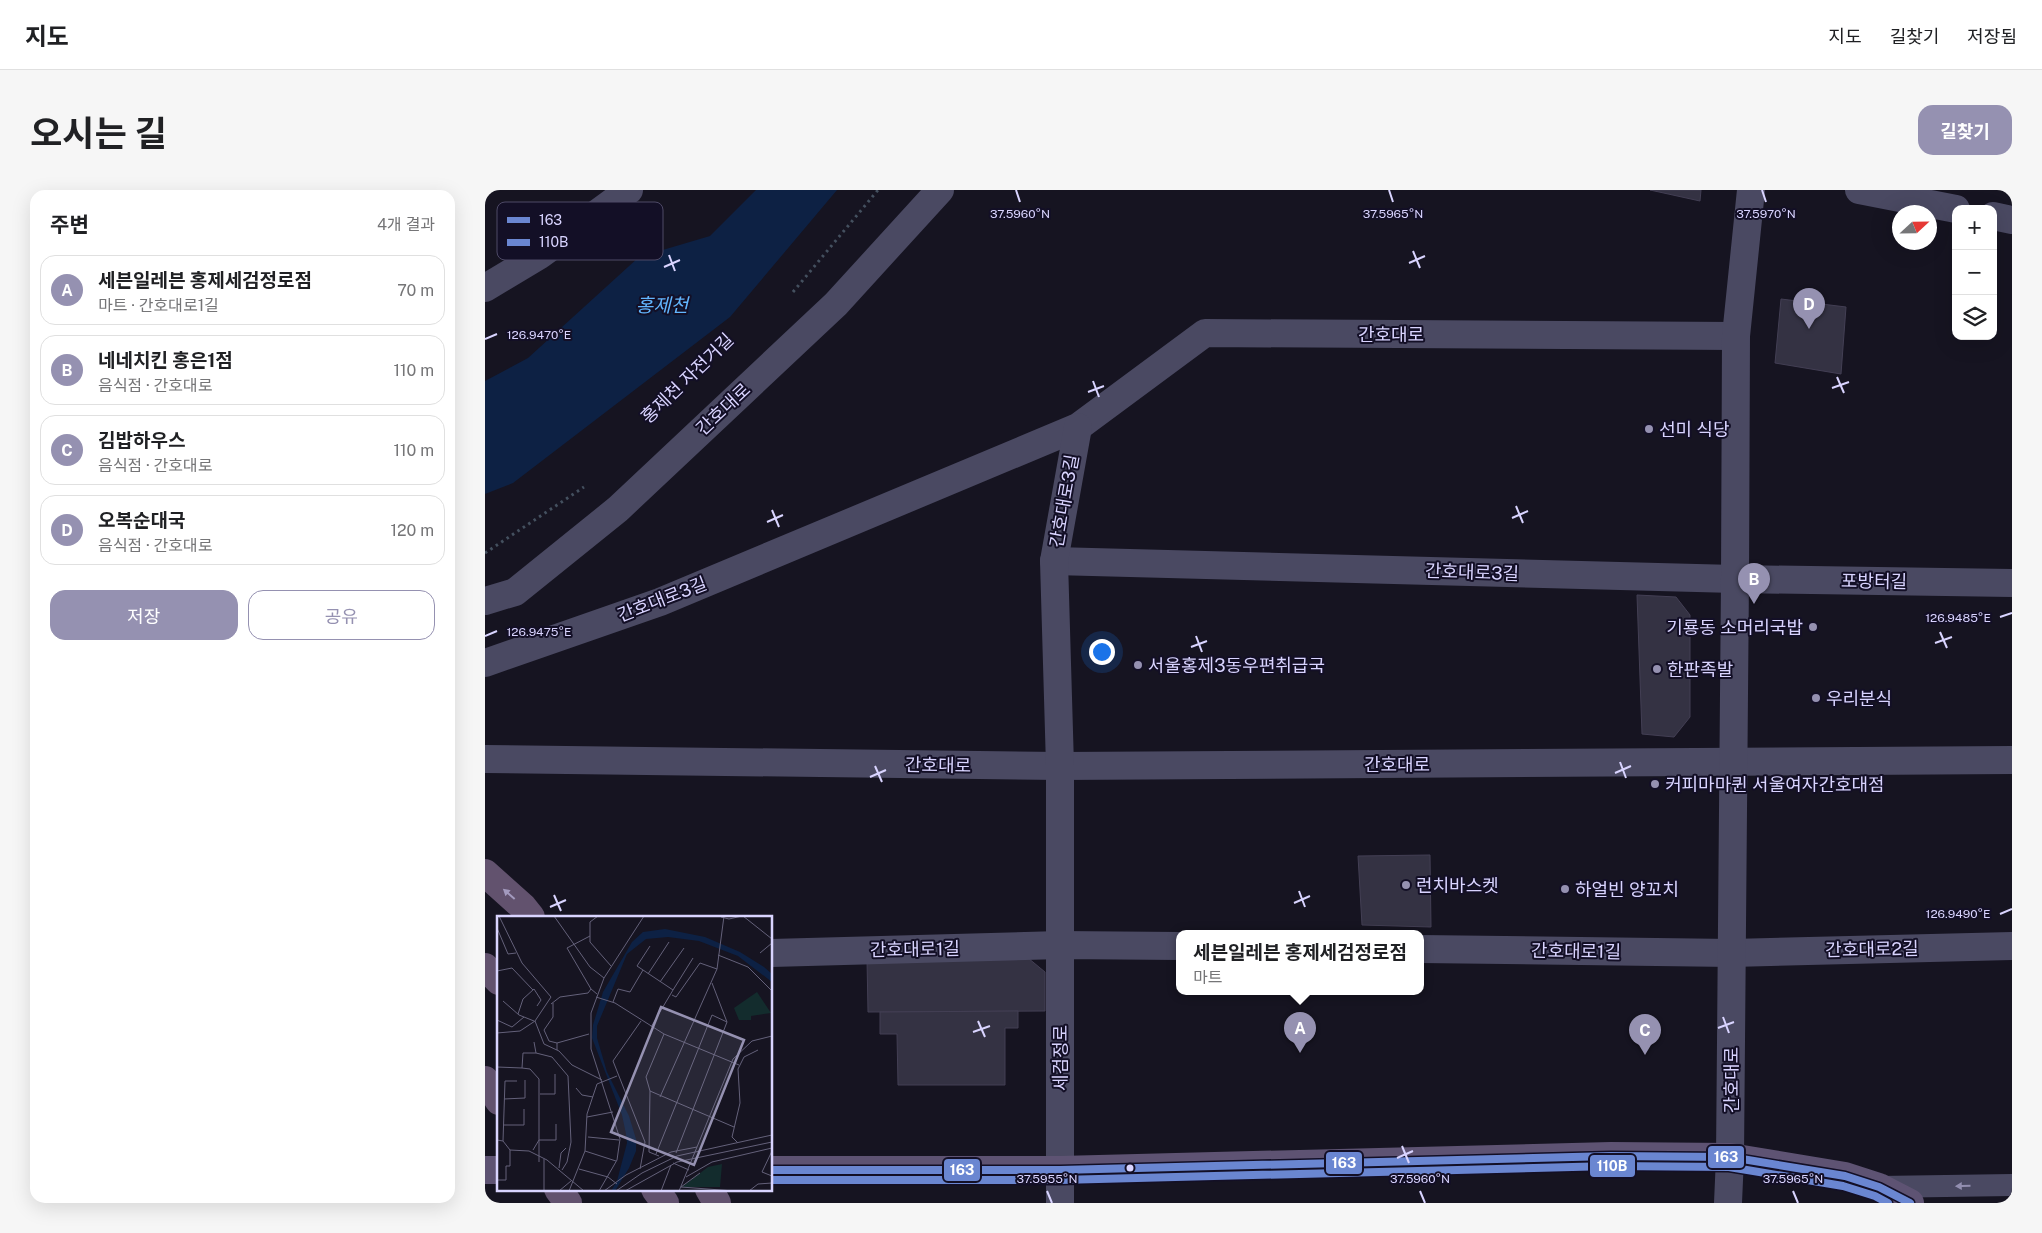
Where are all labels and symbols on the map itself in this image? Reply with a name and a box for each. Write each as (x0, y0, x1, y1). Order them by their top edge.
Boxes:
legend (497, 202, 663, 260)
north arrow (1892, 205, 1937, 250)
text: 37.5960°N (990, 207, 1050, 221)
text: 37.5965°N (1363, 207, 1423, 221)
text: 37.5970°N (1736, 207, 1796, 221)
text: 163 (539, 212, 562, 228)
text: 110B (539, 234, 568, 250)
pin: D (1793, 288, 1825, 329)
water label: 홍제천 (636, 294, 690, 316)
street label: 간호대로 (1358, 324, 1424, 345)
text: 126.9470°E (507, 328, 571, 342)
street label: 홍제천 자전거길 (636, 329, 738, 427)
street label: 간호대로 (692, 379, 754, 439)
place label: 선미 식당 (1659, 419, 1730, 440)
marker: 선미 식당 (1643, 423, 1655, 435)
street label: 간호대로3길 (1045, 453, 1083, 549)
street label: 간호대로3길 (1425, 560, 1519, 584)
pin: B (1738, 563, 1770, 604)
street label: 포방터길 (1841, 570, 1907, 592)
street label: 간호대로3길 (614, 572, 710, 626)
text: 126.9485°E (1925, 611, 1991, 625)
place label: 기룡동 소머리국밥 (1666, 617, 1803, 638)
marker: 기룡동 소머리국밥 (1807, 621, 1819, 633)
text: 126.9475°E (506, 625, 572, 639)
your location (1089, 639, 1115, 665)
place label: 서울홍제3동우편취급국 (1148, 655, 1325, 676)
marker: 서울홍제3동우편취급국 (1132, 659, 1144, 671)
place label: 한판족발 (1667, 659, 1733, 680)
marker: 한판족발 (1651, 663, 1663, 675)
place label: 우리분식 (1826, 688, 1892, 709)
marker: 우리분식 (1810, 692, 1822, 704)
street label: 간호대로 (905, 754, 971, 776)
street label: 간호대로 (1364, 754, 1430, 775)
place label: 커피마마퀸 서울여자간호대점 (1665, 774, 1885, 795)
marker: 커피마마퀸 서울여자간호대점 (1649, 778, 1661, 790)
place label: 런치바스켓 (1416, 875, 1499, 896)
marker: 런치바스켓 (1400, 879, 1412, 891)
place label: 하얼빈 양꼬치 (1575, 879, 1679, 900)
marker: 하얼빈 양꼬치 (1559, 883, 1571, 895)
one-way arrow (503, 888, 515, 900)
text: 126.9490°E (1926, 907, 1990, 921)
inset map (497, 916, 773, 1190)
street label: 간호대로1길 (870, 938, 960, 960)
street label: 간호대로2길 (1825, 938, 1919, 960)
street label: 간호대로1길 (1531, 940, 1621, 962)
pin: A (1284, 1012, 1316, 1053)
pin: C (1629, 1014, 1661, 1055)
street label: 세검정로 (1050, 1025, 1071, 1091)
street label: 간호대로 (1721, 1047, 1742, 1113)
line badge: 163 (1707, 1145, 1745, 1169)
text: 163 (1714, 1149, 1738, 1165)
line badge: 163 (1325, 1151, 1363, 1175)
line badge: 110B (1589, 1154, 1636, 1178)
text: 163 (1332, 1155, 1356, 1171)
line badge: 163 (943, 1158, 981, 1182)
text: 110B (1597, 1158, 1627, 1174)
text: 163 (950, 1162, 974, 1178)
unlabelled marker (1125, 1163, 1135, 1173)
text: 37.5955°N (1017, 1172, 1077, 1186)
text: 37.5960°N (1390, 1172, 1450, 1186)
text: 37.5965°N (1763, 1172, 1823, 1186)
one-way arrow (1955, 1182, 1971, 1190)

